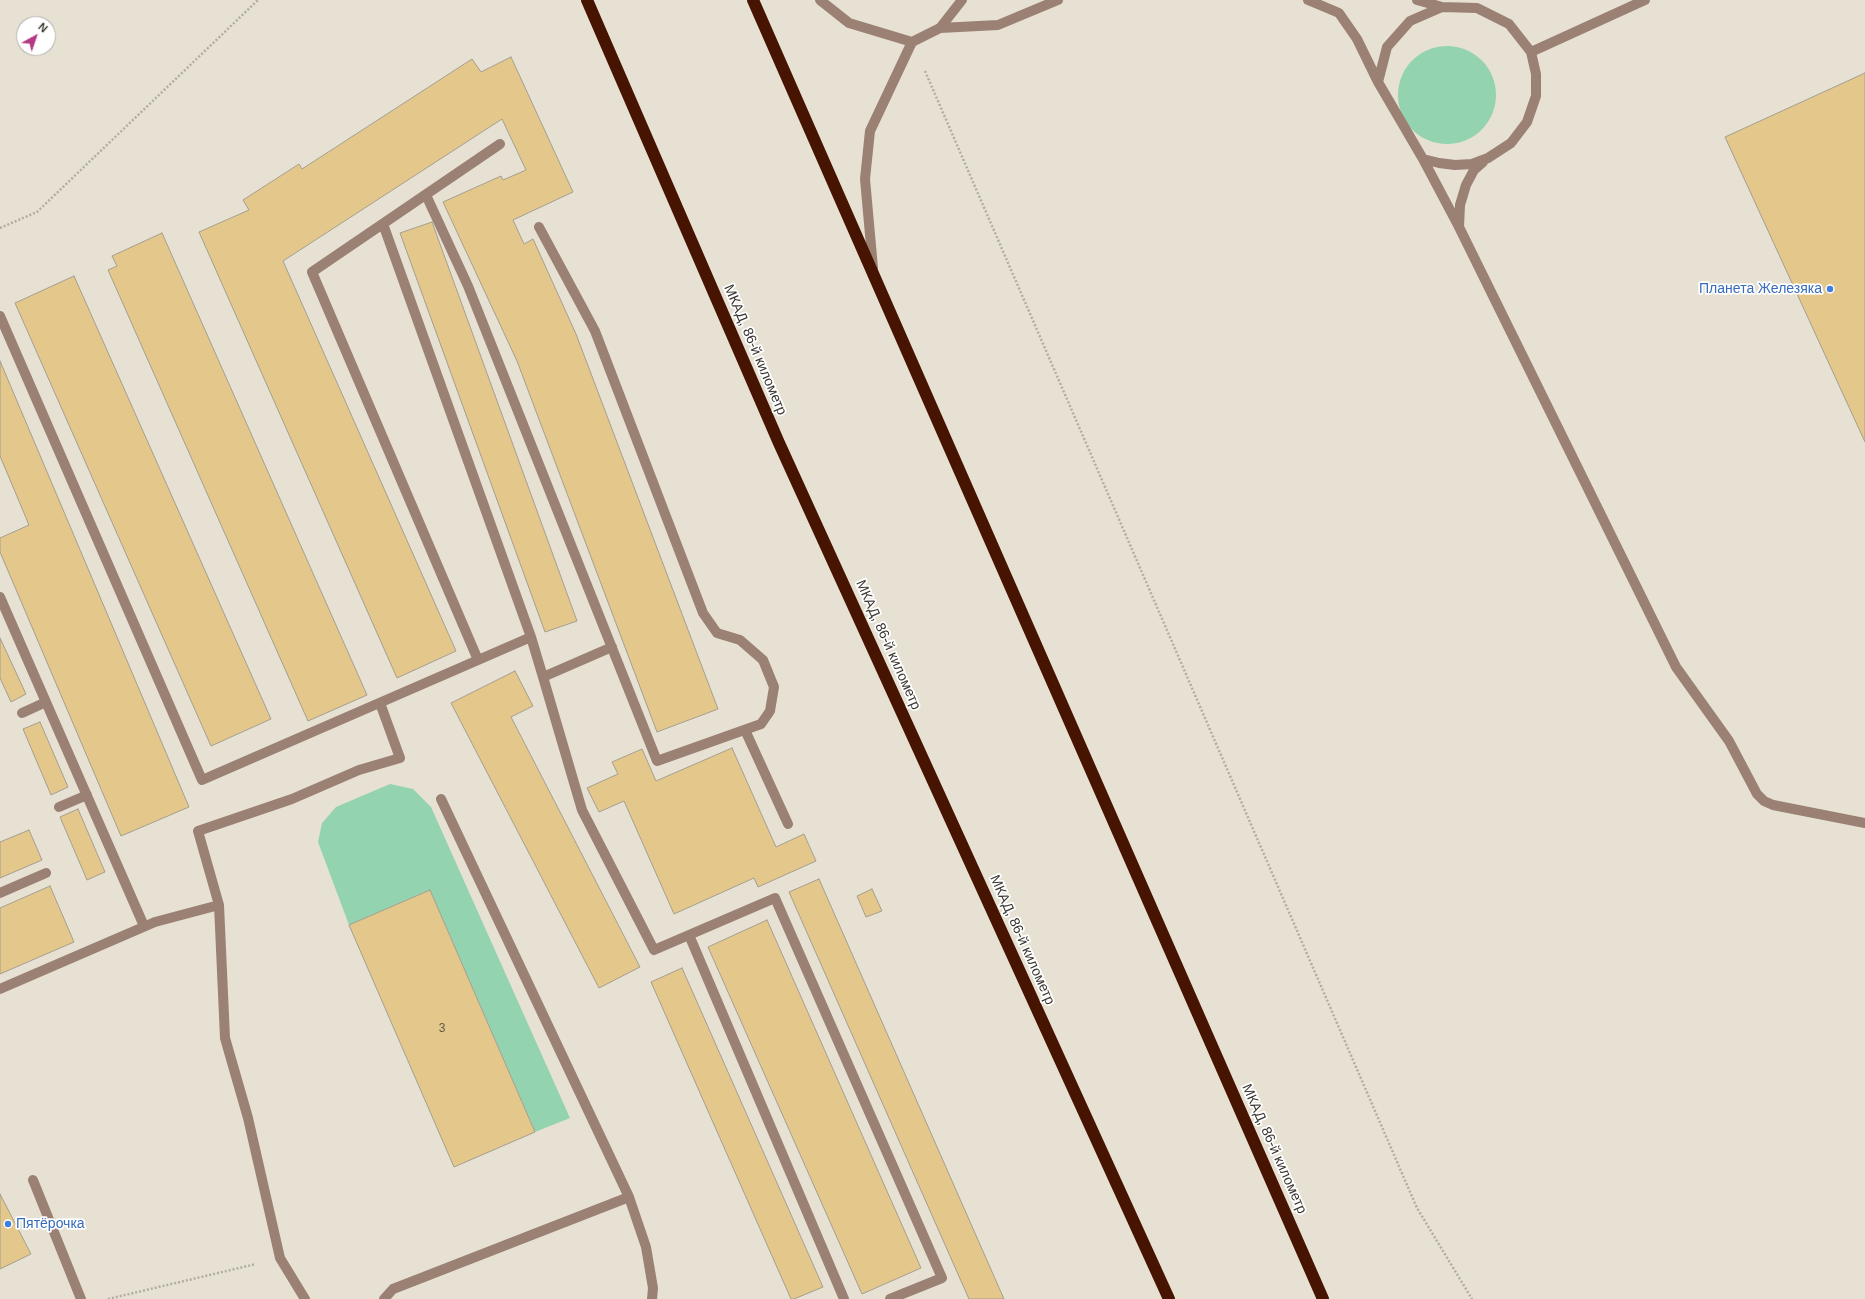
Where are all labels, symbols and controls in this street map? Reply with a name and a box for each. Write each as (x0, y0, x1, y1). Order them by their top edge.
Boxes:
north arrow (16, 16, 56, 56)
text: N (36, 20, 50, 35)
place label: Планета Железяка (1699, 281, 1822, 297)
street label: МКАД, 86-й километр (720, 282, 790, 418)
marker: Планета Железяка (1825, 284, 1835, 294)
street label: МКАД, 86-й километр (852, 578, 924, 712)
street label: МКАД, 86-й километр (986, 873, 1058, 1007)
house number: 3 (439, 1022, 445, 1036)
street label: МКАД, 86-й километр (1238, 1082, 1310, 1216)
place label: Пятёрочка (16, 1216, 85, 1232)
marker: Пятёрочка (3, 1219, 13, 1229)

